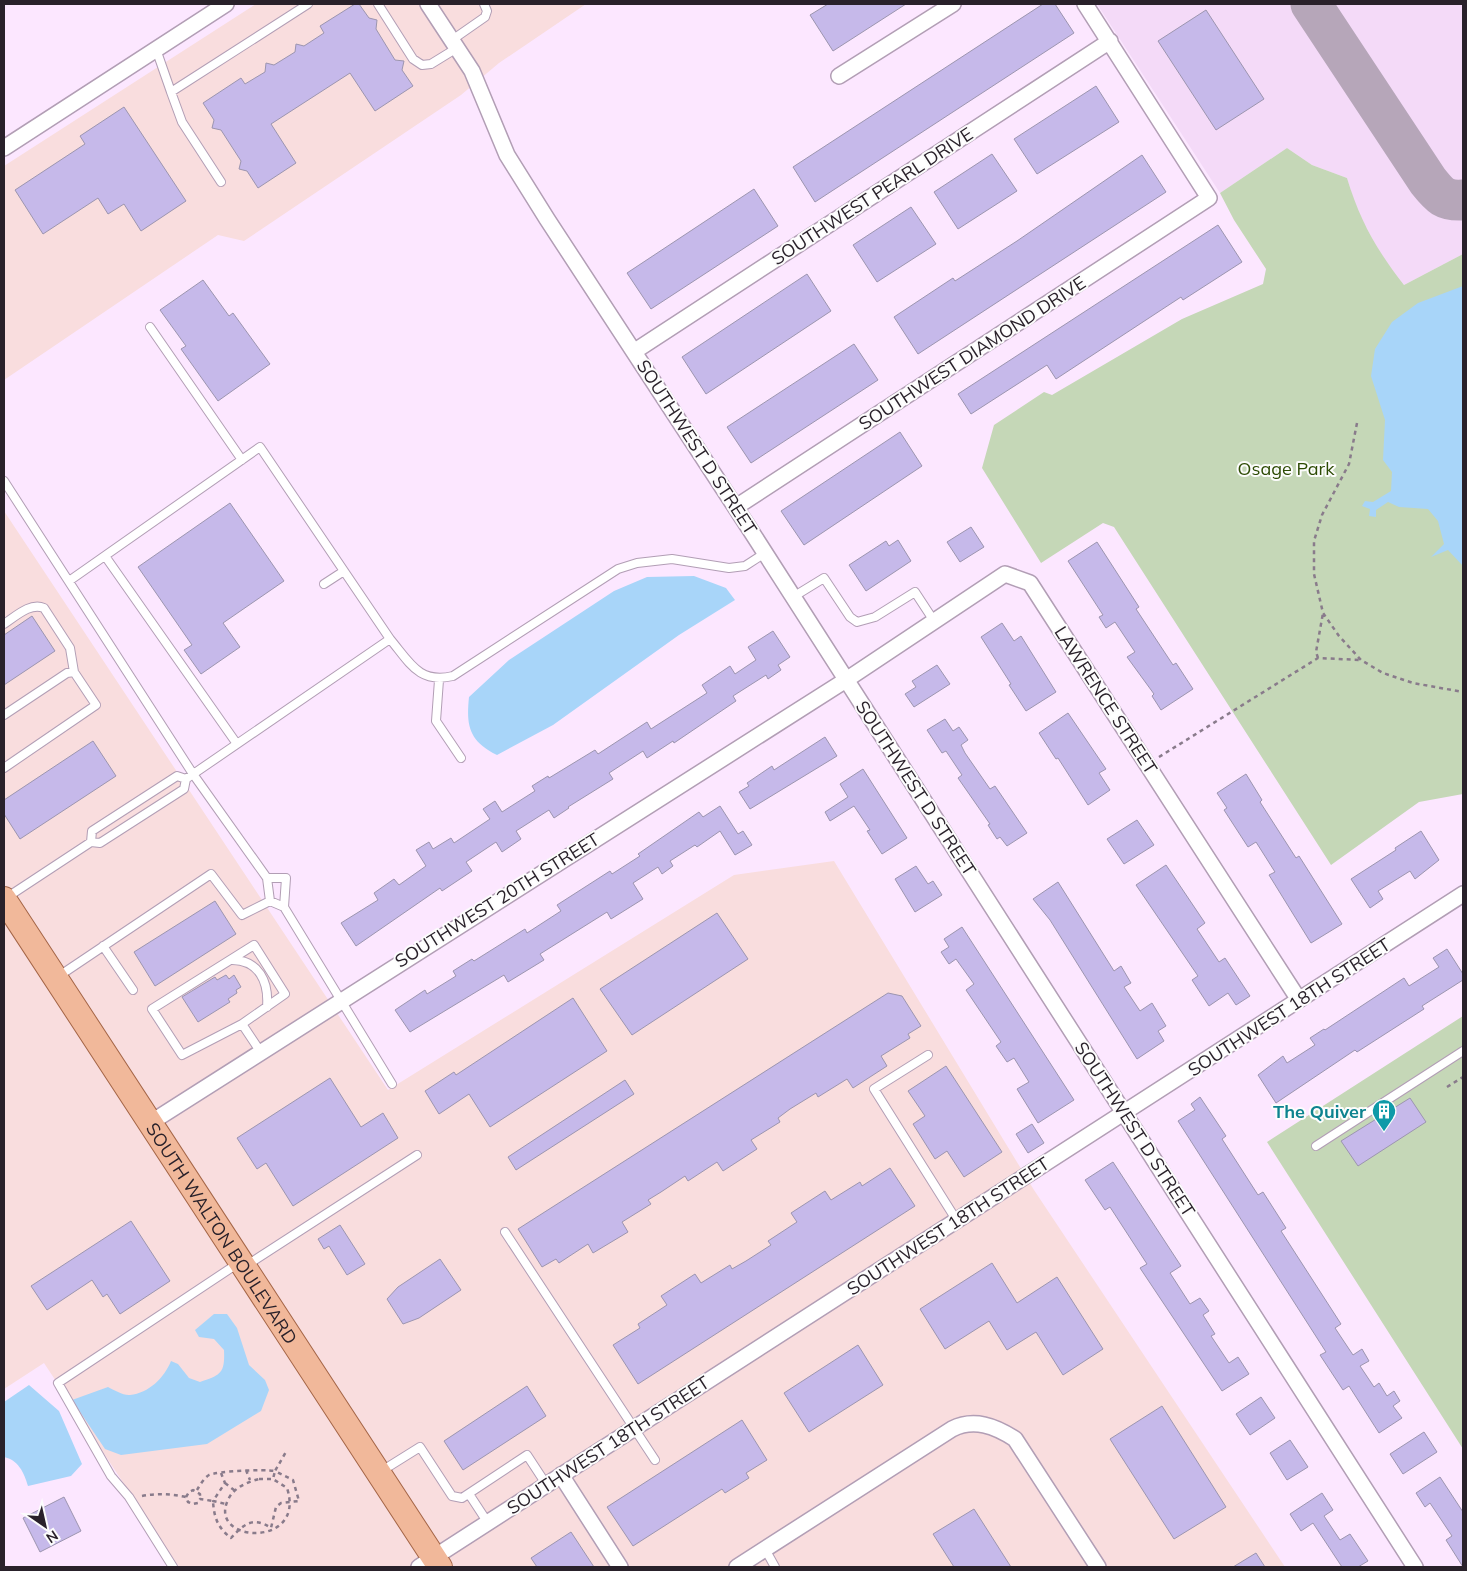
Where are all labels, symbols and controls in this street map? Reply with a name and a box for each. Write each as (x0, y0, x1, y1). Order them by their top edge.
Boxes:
street label: SOUTHWEST PEARL DRIVE (767, 122, 977, 270)
street label: SOUTHWEST DIAMOND DRIVE (854, 271, 1090, 435)
street label: SOUTHWEST D STREET (632, 355, 762, 539)
park label: Osage Park (1238, 457, 1335, 480)
street label: LAWRENCE STREET (1050, 622, 1163, 778)
street label: SOUTHWEST D STREET (851, 696, 981, 880)
street label: SOUTHWEST 20TH STREET (390, 827, 604, 973)
street label: SOUTHWEST 18TH STREET (1183, 933, 1395, 1081)
street label: SOUTHWEST D STREET (1070, 1037, 1200, 1221)
building icon: The Quiver (1371, 1098, 1397, 1132)
place label: The Quiver (1273, 1100, 1367, 1123)
street label: SOUTH WALTON BOULEVARD (141, 1118, 303, 1348)
street label: SOUTHWEST 18TH STREET (842, 1152, 1054, 1300)
street label: SOUTHWEST 18TH STREET (502, 1371, 714, 1519)
north arrow (20, 1501, 70, 1551)
text: N (43, 1526, 62, 1547)

